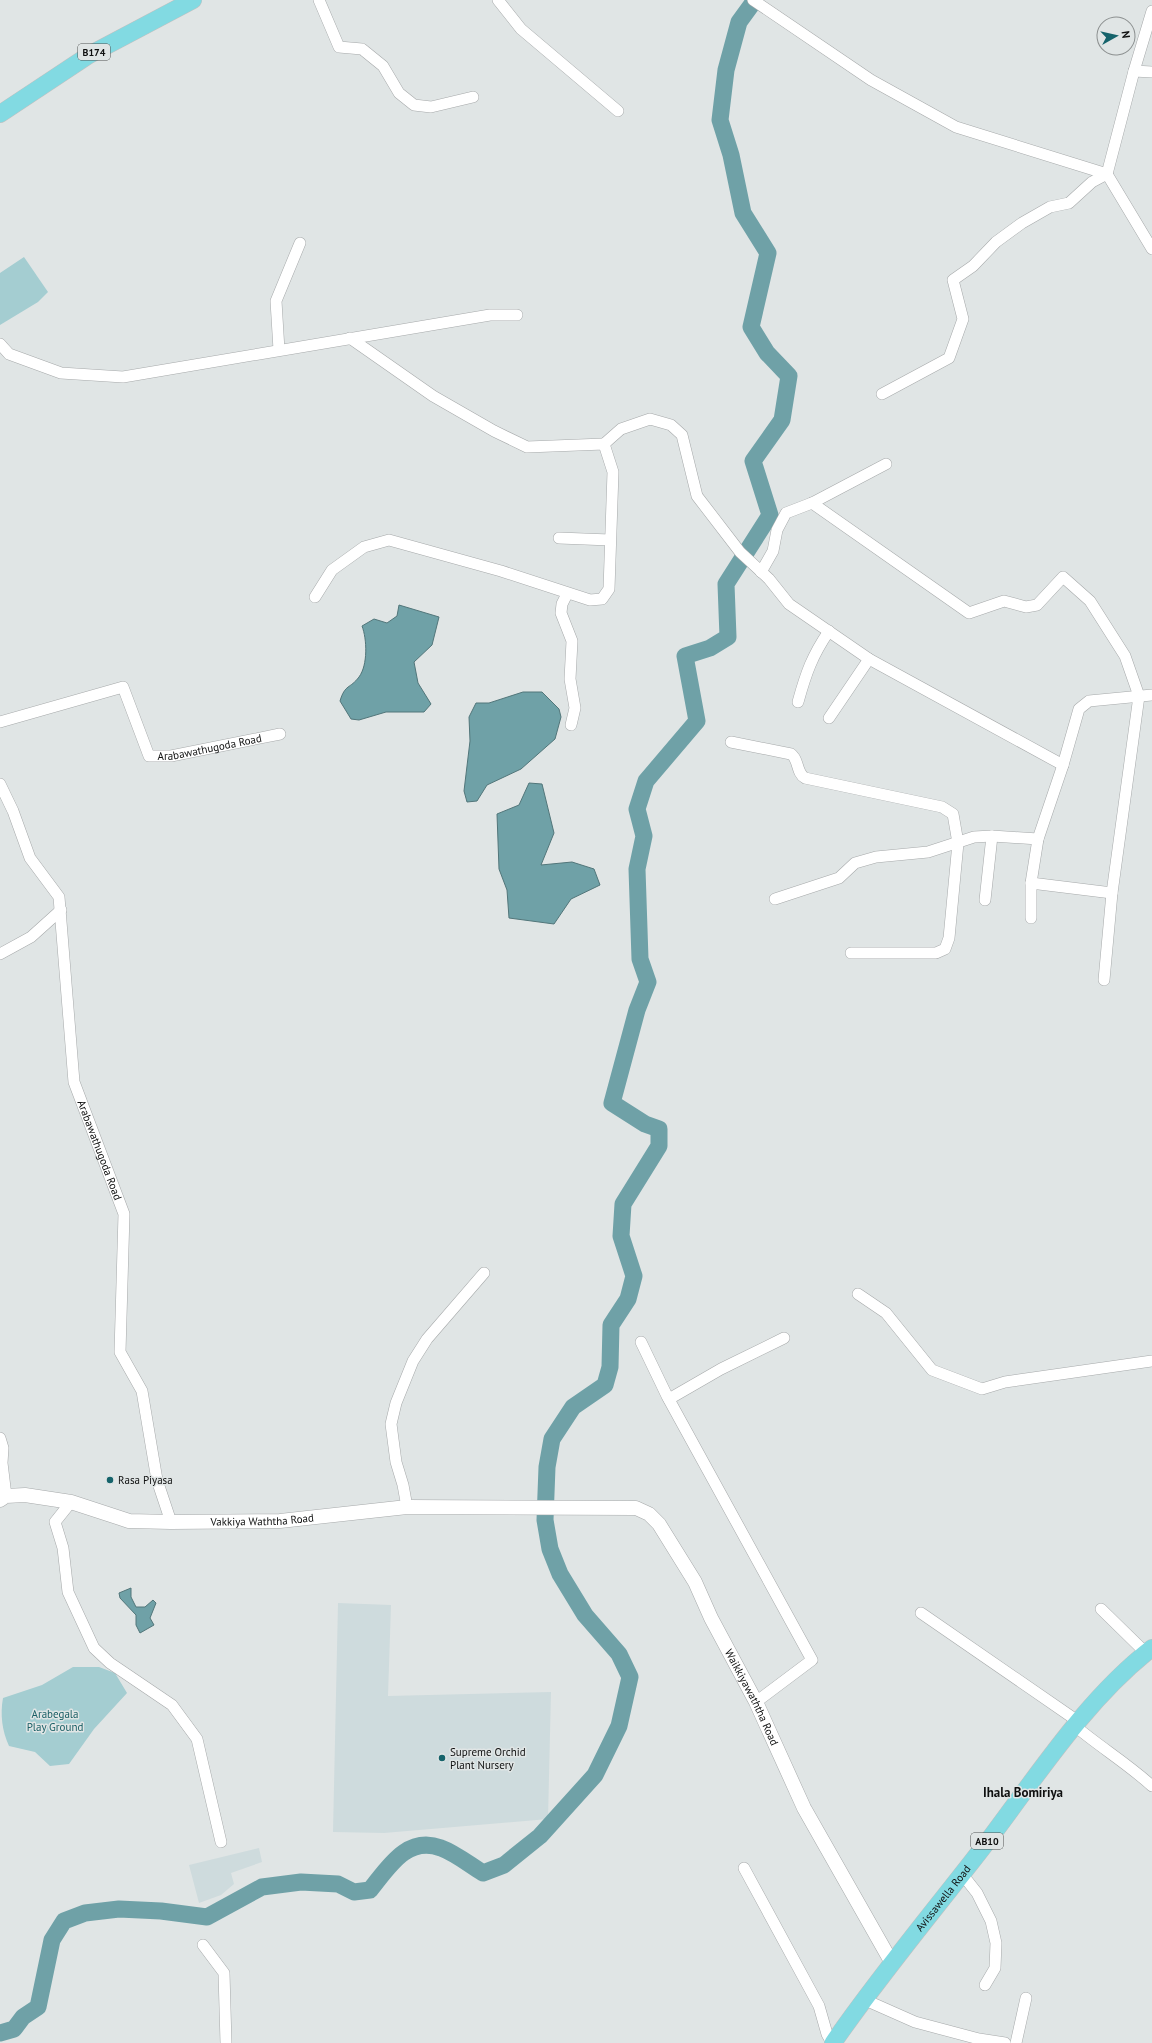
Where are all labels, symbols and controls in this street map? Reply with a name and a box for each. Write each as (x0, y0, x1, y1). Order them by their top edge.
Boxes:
north arrow (1096, 16, 1136, 56)
text: N (1118, 30, 1133, 39)
road number: B174 (78, 44, 110, 60)
street label: Arabawathugoda Road (157, 731, 263, 763)
street label: Arabawathugoda Road (75, 1098, 125, 1202)
place label: Rasa Piyasa (118, 1473, 173, 1487)
marker: Rasa Piyasa (105, 1475, 115, 1485)
street label: Vakkiya Waththa Road (209, 1510, 315, 1529)
street label: Waikkiyawaththa Road (722, 1647, 782, 1748)
park label: Arabegala Play Ground (27, 1707, 83, 1734)
place label: Supreme Orchid Plant Nursery (450, 1745, 526, 1772)
marker: Supreme Orchid Plant Nursery (437, 1753, 447, 1763)
district label: Ihala Bomiriya (983, 1784, 1063, 1801)
road number: AB10 (971, 1833, 1003, 1849)
street label: Avissawella Road (912, 1862, 974, 1934)

